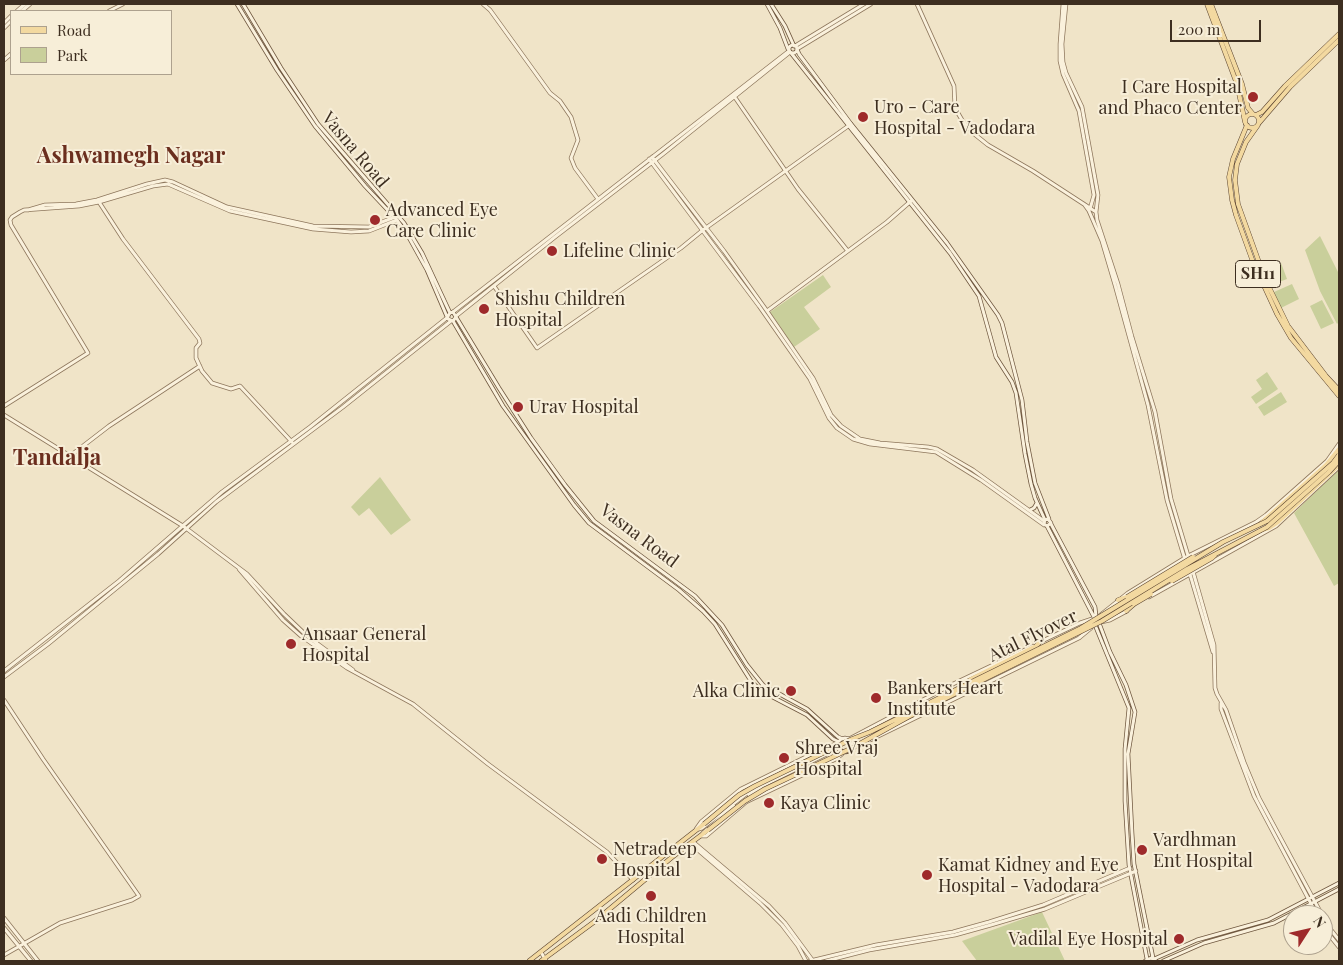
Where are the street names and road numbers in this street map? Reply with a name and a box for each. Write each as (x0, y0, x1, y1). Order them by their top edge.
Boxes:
street label: Vasna Road (317, 108, 393, 192)
road number: SH11 (1236, 260, 1280, 288)
street label: Vasna Road (596, 500, 682, 572)
street label: Atal Flyover (985, 605, 1081, 667)

